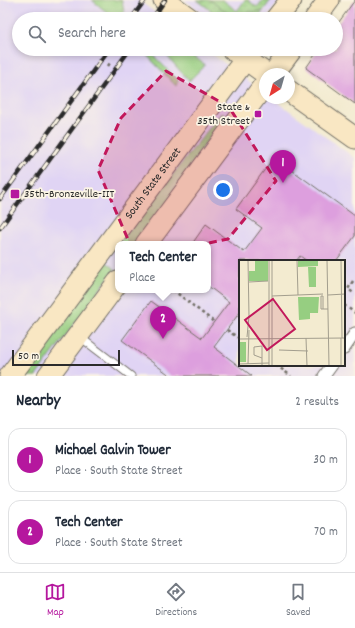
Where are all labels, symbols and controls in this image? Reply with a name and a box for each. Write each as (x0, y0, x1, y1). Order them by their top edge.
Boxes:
search box (12, 12, 343, 56)
icon: search (26, 23, 48, 45)
text: Search here (58, 23, 126, 45)
north arrow (259, 68, 295, 104)
place label: State & 35th Street (197, 99, 251, 130)
marker: State & 35th Street (253, 109, 263, 119)
street label: South State Street (121, 144, 186, 223)
pin: 1 (270, 150, 296, 183)
your location (213, 180, 233, 200)
place label: 35th-Bronzeville-IIT (24, 186, 115, 203)
marker: 35th-Bronzeville-IIT (9, 188, 21, 200)
popup (115, 241, 211, 293)
text: Tech Center (129, 247, 197, 269)
inset map (239, 260, 345, 366)
text: Place (129, 269, 155, 288)
pin: 2 (150, 306, 176, 339)
scale bar (12, 348, 120, 367)
text: 50 m (18, 349, 39, 365)
text: Nearby (16, 390, 60, 414)
text: 2 results (295, 393, 339, 412)
text: Michael Galvin Tower (55, 440, 171, 462)
text: 1 (29, 451, 31, 470)
text: 30 m (313, 451, 338, 470)
text: Place · South State Street (55, 462, 183, 481)
text: Tech Center (55, 512, 123, 534)
text: 2 (27, 523, 33, 542)
text: 70 m (314, 523, 338, 542)
text: Place · South State Street (55, 534, 183, 553)
tab: Map (44, 581, 66, 621)
tab: Directions (155, 581, 197, 621)
tab: Saved (286, 581, 311, 621)

